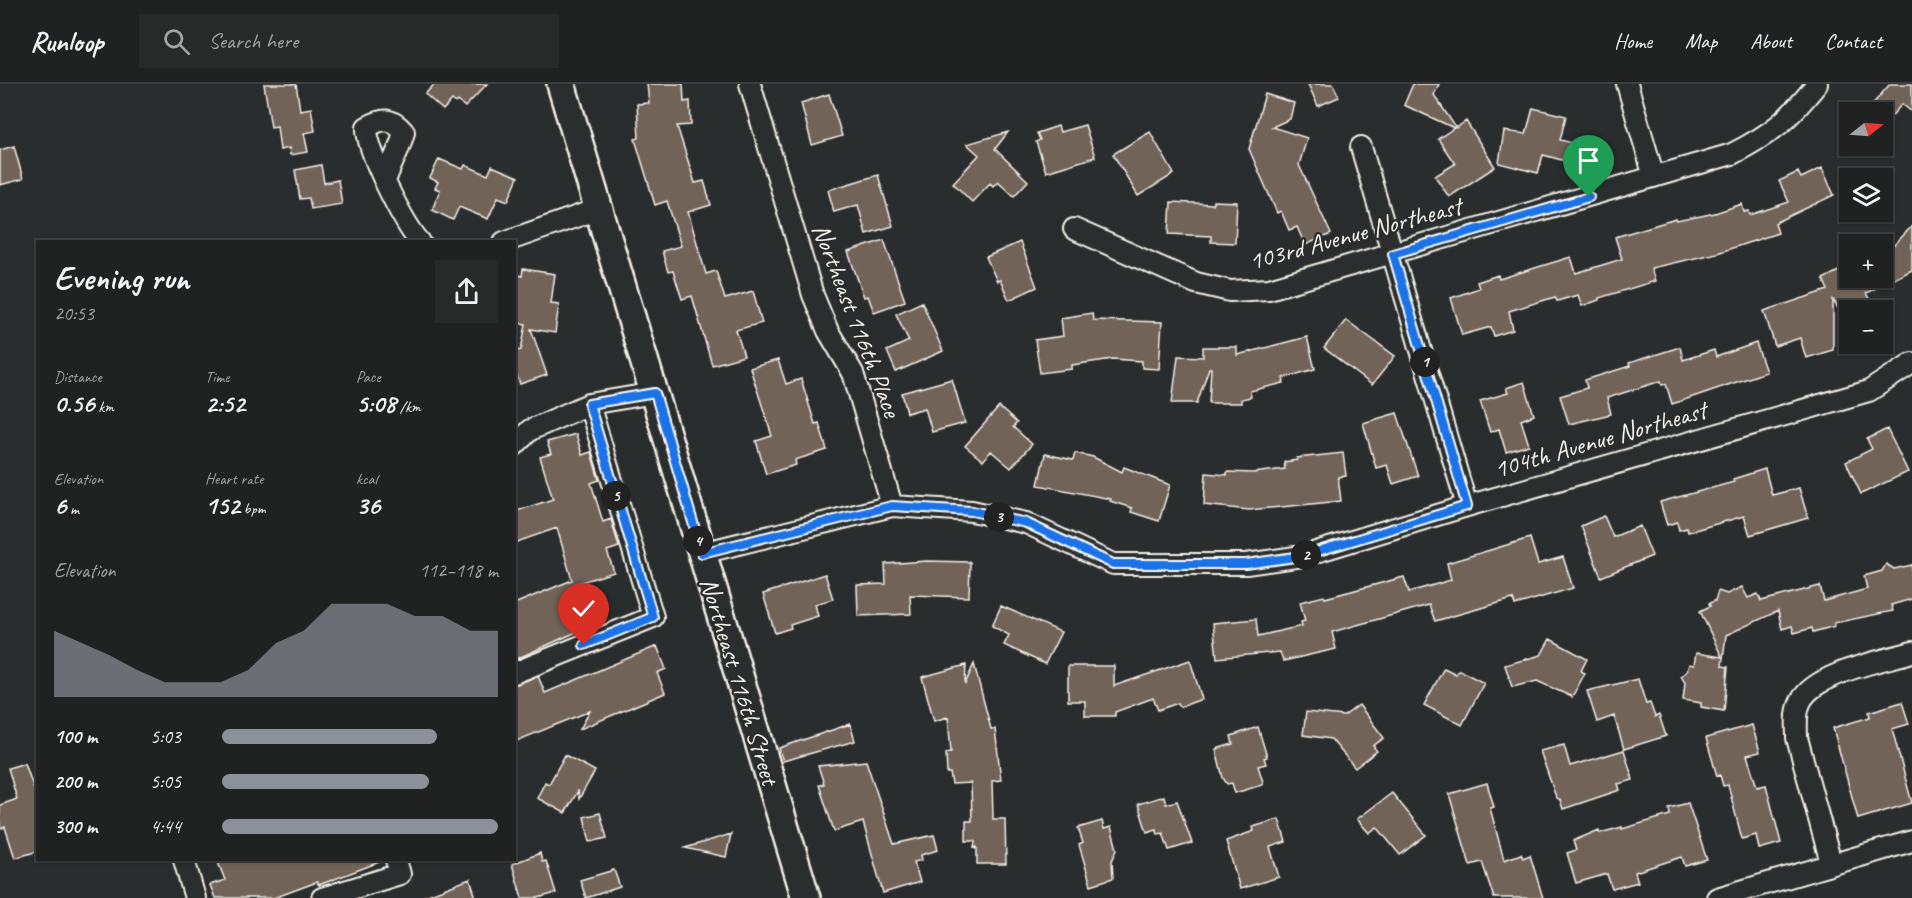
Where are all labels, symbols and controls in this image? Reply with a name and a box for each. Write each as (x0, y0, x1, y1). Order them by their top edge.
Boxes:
search box (139, 14, 559, 68)
text: Runloop (30, 24, 103, 59)
icon: search (160, 25, 193, 58)
text: Search here (208, 27, 298, 55)
text: Home (1614, 28, 1652, 54)
text: Map (1685, 28, 1717, 54)
text: About (1750, 28, 1792, 54)
text: Contact (1825, 28, 1882, 54)
north arrow (1839, 102, 1893, 156)
map controls (1839, 102, 1893, 354)
pin (1563, 135, 1614, 197)
icon: arrive (1572, 144, 1605, 177)
button: layers (1839, 168, 1893, 222)
street label: 103rd Avenue Northeast (1245, 188, 1468, 278)
street label: Northeast 116th Place (804, 219, 909, 423)
button: + (1839, 234, 1893, 288)
text: Evening run (54, 257, 189, 299)
button: share (435, 260, 498, 323)
button: − (1839, 300, 1893, 354)
text: 20:53 (54, 301, 94, 326)
pin: 1 (1410, 347, 1440, 377)
text: 1 (1421, 352, 1429, 372)
text: Distance (54, 367, 102, 387)
text: Time (205, 367, 229, 387)
text: Pace (356, 367, 381, 387)
text: 0.56 (54, 387, 94, 420)
text: 2:52 (205, 387, 245, 420)
text: 5:08 (356, 387, 396, 420)
street label: 104th Avenue Northeast (1490, 392, 1713, 486)
text: km (94, 397, 114, 417)
text: /km (396, 397, 421, 417)
text: Elevation (54, 469, 103, 489)
text: Heart rate (205, 469, 263, 489)
text: kcal (356, 469, 377, 489)
pin: 5 (601, 481, 631, 511)
text: 5 (613, 486, 619, 506)
text: 6 (54, 489, 66, 522)
text: 152 (205, 489, 240, 522)
text: 36 (356, 489, 380, 522)
text: m (66, 499, 79, 519)
text: bpm (240, 499, 266, 519)
pin: 3 (984, 502, 1014, 532)
text: 3 (995, 507, 1003, 527)
pin: 4 (683, 526, 713, 556)
text: 4 (694, 531, 702, 551)
pin: 2 (1291, 540, 1321, 570)
text: 2 (1302, 545, 1310, 565)
text: Elevation (54, 558, 116, 583)
text: 112–118 m (419, 558, 498, 583)
street label: Northeast 116th Street (692, 573, 787, 791)
pin (558, 583, 609, 645)
icon: check (567, 592, 600, 625)
text: 100 m (54, 724, 97, 749)
text: 5:03 (150, 724, 181, 749)
text: 200 m (54, 769, 97, 794)
text: 5:05 (150, 769, 181, 794)
text: 300 m (54, 814, 97, 839)
text: 4:44 (150, 814, 181, 839)

